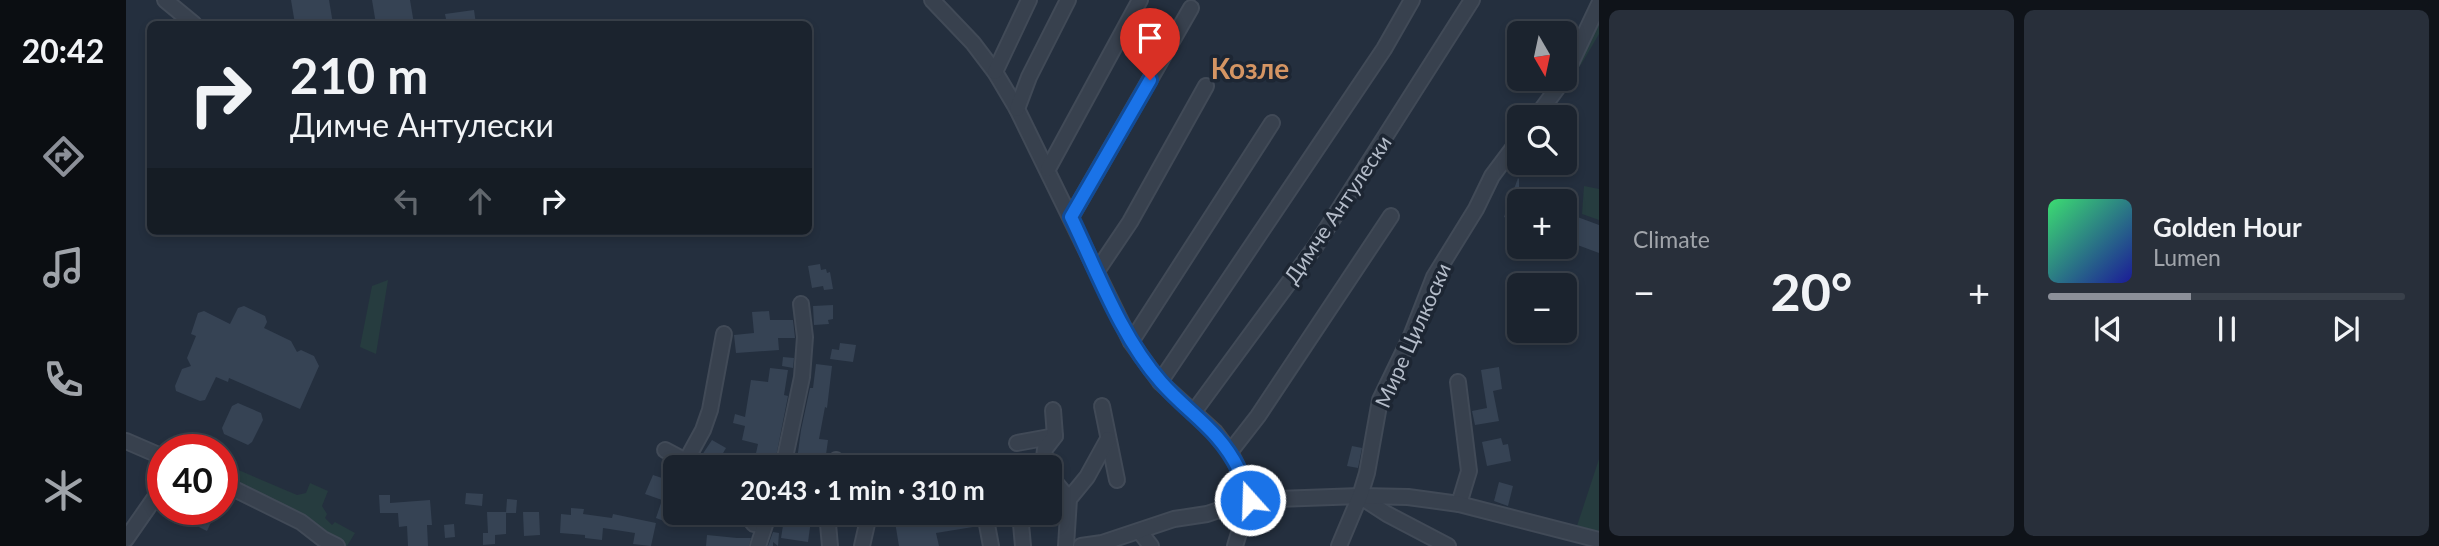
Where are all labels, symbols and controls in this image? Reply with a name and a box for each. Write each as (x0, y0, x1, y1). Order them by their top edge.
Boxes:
pin (1120, 8, 1180, 80)
icon: arrive (1131, 19, 1169, 57)
north arrow (1507, 21, 1577, 91)
map controls (1507, 21, 1577, 343)
text: 20:42 (22, 31, 104, 70)
text: 210 m (290, 46, 428, 104)
icon: right (175, 49, 266, 140)
district label: Козле (1211, 51, 1289, 85)
text: Димче Антулески (290, 105, 554, 144)
button: search (1507, 105, 1577, 175)
street label: Димче Антулески (1278, 130, 1396, 288)
icon: directions (39, 132, 88, 181)
icon: left (388, 182, 426, 220)
icon: ahead (461, 182, 499, 220)
icon: right (534, 182, 572, 220)
button: + (1507, 189, 1577, 259)
text: Golden Hour (2153, 211, 2302, 243)
text: Climate (1633, 225, 1710, 253)
icon: music (39, 243, 88, 292)
text: Lumen (2153, 243, 2221, 271)
street label: Мире Цилкоски (1369, 259, 1455, 411)
text: 20° (1771, 260, 1852, 322)
text: − (1633, 269, 1655, 315)
text: + (1968, 269, 1990, 315)
button: − (1507, 273, 1577, 343)
icon: previous (2089, 310, 2127, 348)
icon: pause (2208, 310, 2246, 348)
icon: next (2327, 310, 2365, 348)
icon: phone (39, 355, 88, 404)
speed limit sign: 40 (147, 434, 238, 525)
position arrow (1213, 463, 1287, 537)
icon: climate (39, 466, 88, 515)
text: 20:43 · 1 min · 310 m (740, 474, 985, 506)

